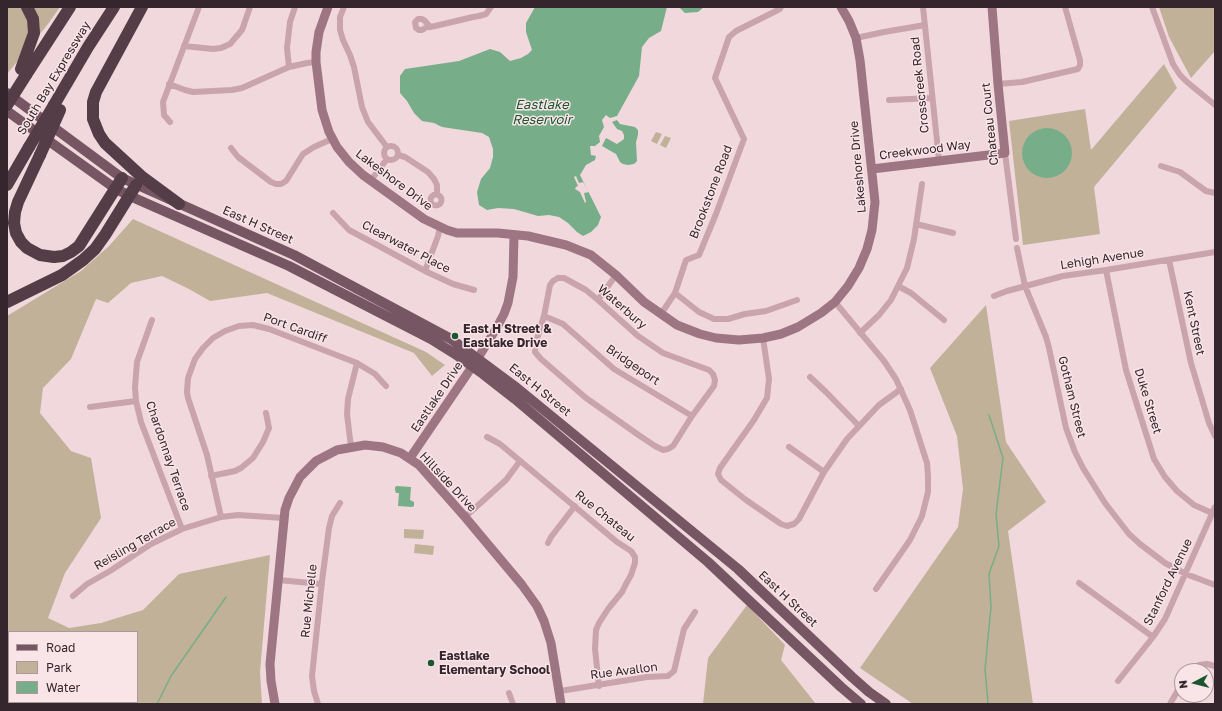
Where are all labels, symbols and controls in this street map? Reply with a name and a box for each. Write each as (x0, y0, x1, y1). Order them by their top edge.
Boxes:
street label: South Bay Expressway (14, 19, 94, 137)
street label: Crosscreek Road (908, 36, 932, 134)
street label: Chateau Court (978, 82, 1002, 166)
water label: Eastlake Reservoir (512, 97, 572, 128)
street label: Lakeshore Drive (847, 120, 869, 214)
street label: Creekwood Way (878, 137, 972, 163)
street label: Brookstone Road (687, 143, 735, 241)
street label: Lakeshore Drive (353, 146, 435, 214)
street label: East H Street (220, 203, 296, 247)
street label: Clearwater Place (359, 218, 453, 276)
street label: Lehigh Avenue (1059, 245, 1145, 273)
street label: Waterbury (594, 282, 650, 332)
street label: Kent Street (1180, 289, 1208, 357)
street label: Port Cardiff (261, 310, 329, 346)
place label: East H Street & Eastlake Drive (463, 322, 552, 350)
marker: East H Street & Eastlake Drive (450, 331, 460, 341)
street label: Bridgeport (603, 342, 663, 388)
street label: Gotham Street (1055, 355, 1089, 439)
street label: Eastlake Drive (408, 359, 466, 435)
street label: East H Street (506, 361, 574, 419)
street label: Duke Street (1131, 367, 1165, 435)
street label: Chardonnay Terrace (142, 399, 194, 513)
street label: Hillside Drive (417, 449, 479, 515)
street label: Rue Chateau (572, 487, 638, 545)
street label: Reisling Terrace (91, 515, 179, 573)
street label: Stanford Avenue (1141, 536, 1195, 628)
street label: Rue Michelle (298, 563, 320, 639)
street label: East H Street (755, 568, 821, 630)
legend (8, 631, 138, 703)
text: Road (46, 640, 75, 655)
place label: Eastlake Elementary School (439, 649, 550, 677)
marker: Eastlake Elementary School (426, 658, 436, 668)
text: Park (46, 660, 72, 675)
street label: Rue Avallon (590, 660, 658, 682)
north arrow (1174, 663, 1214, 703)
text: N (1176, 679, 1190, 689)
text: Water (46, 680, 80, 695)

